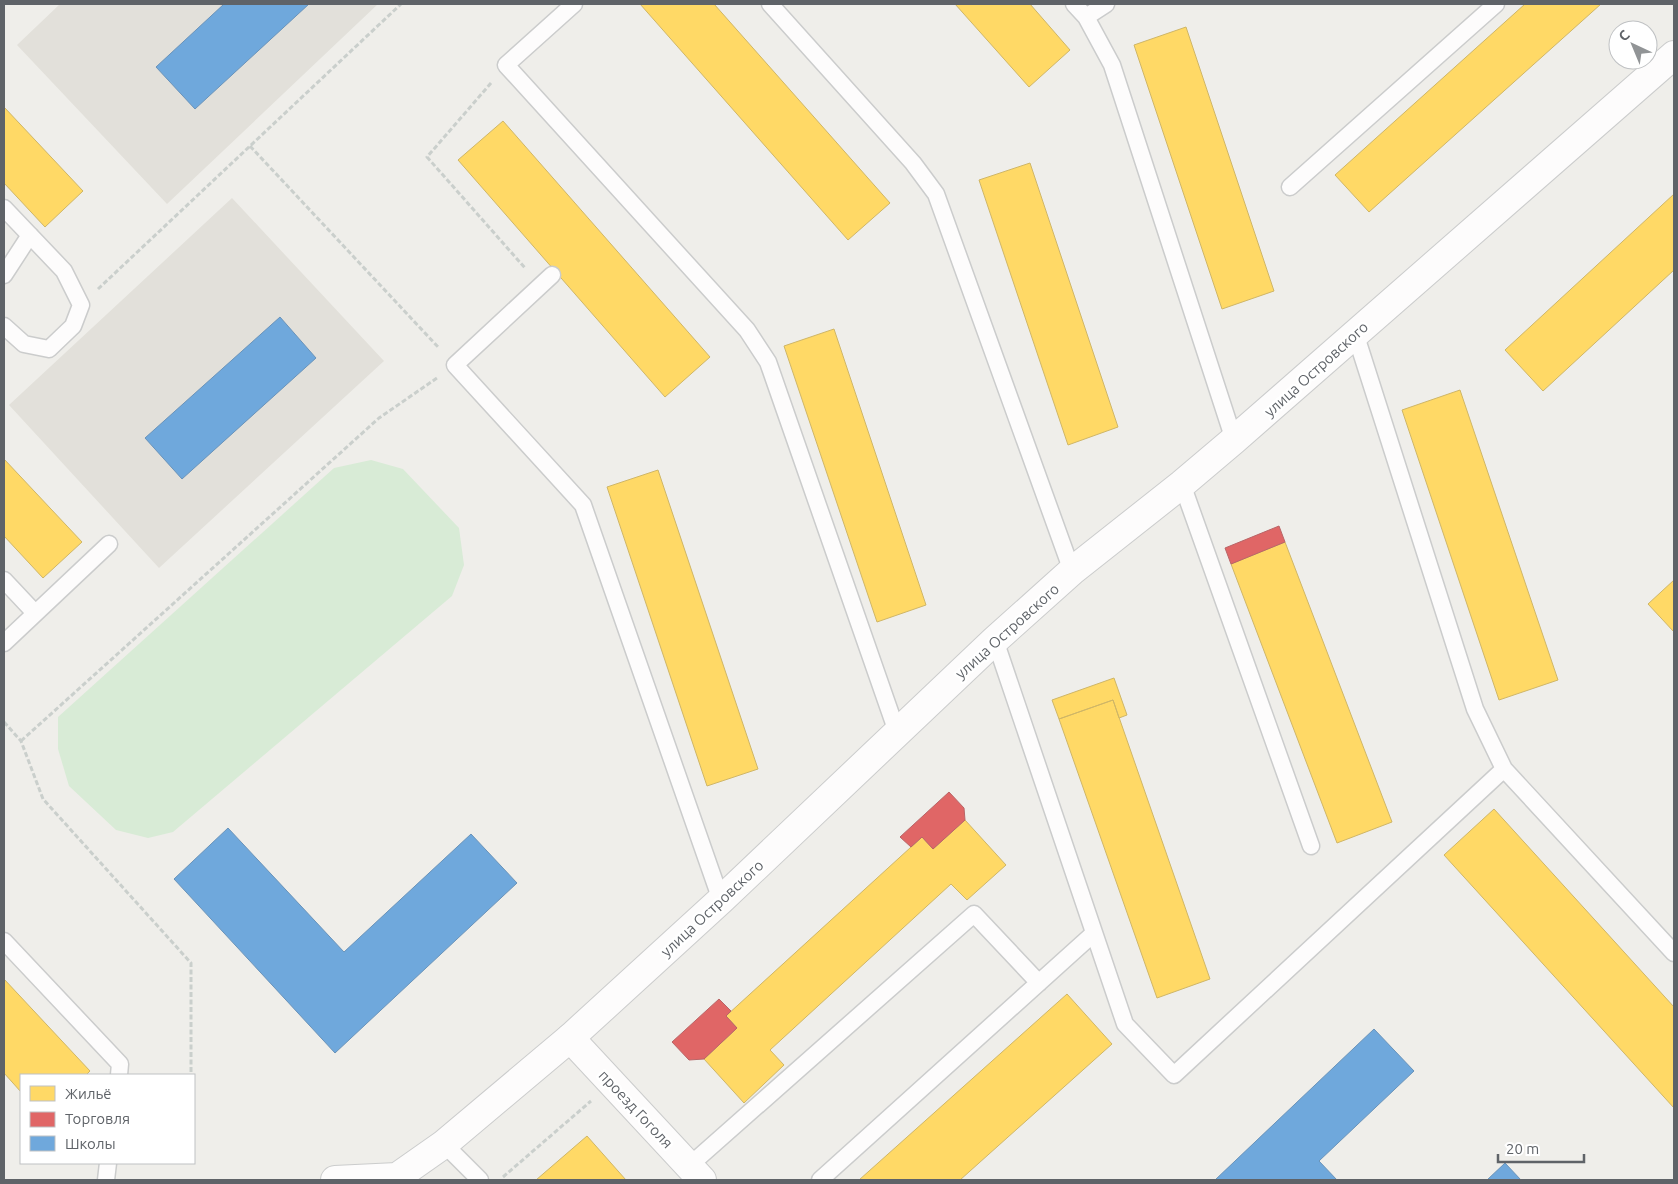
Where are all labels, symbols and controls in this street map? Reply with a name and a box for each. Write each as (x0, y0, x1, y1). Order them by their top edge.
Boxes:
north arrow (1608, 20, 1658, 70)
text: С (1615, 27, 1633, 45)
street label: улица Островского (1261, 318, 1371, 420)
street label: улица Островского (952, 580, 1062, 682)
street label: улица Островского (657, 856, 767, 960)
street label: проезд Гоголя (596, 1067, 676, 1151)
legend (20, 1074, 195, 1164)
text: Жильё (65, 1085, 112, 1102)
text: Торговля (65, 1110, 130, 1127)
scale bar (1498, 1132, 1584, 1164)
text: Школы (65, 1135, 116, 1152)
text: 20 m (1506, 1140, 1539, 1157)

